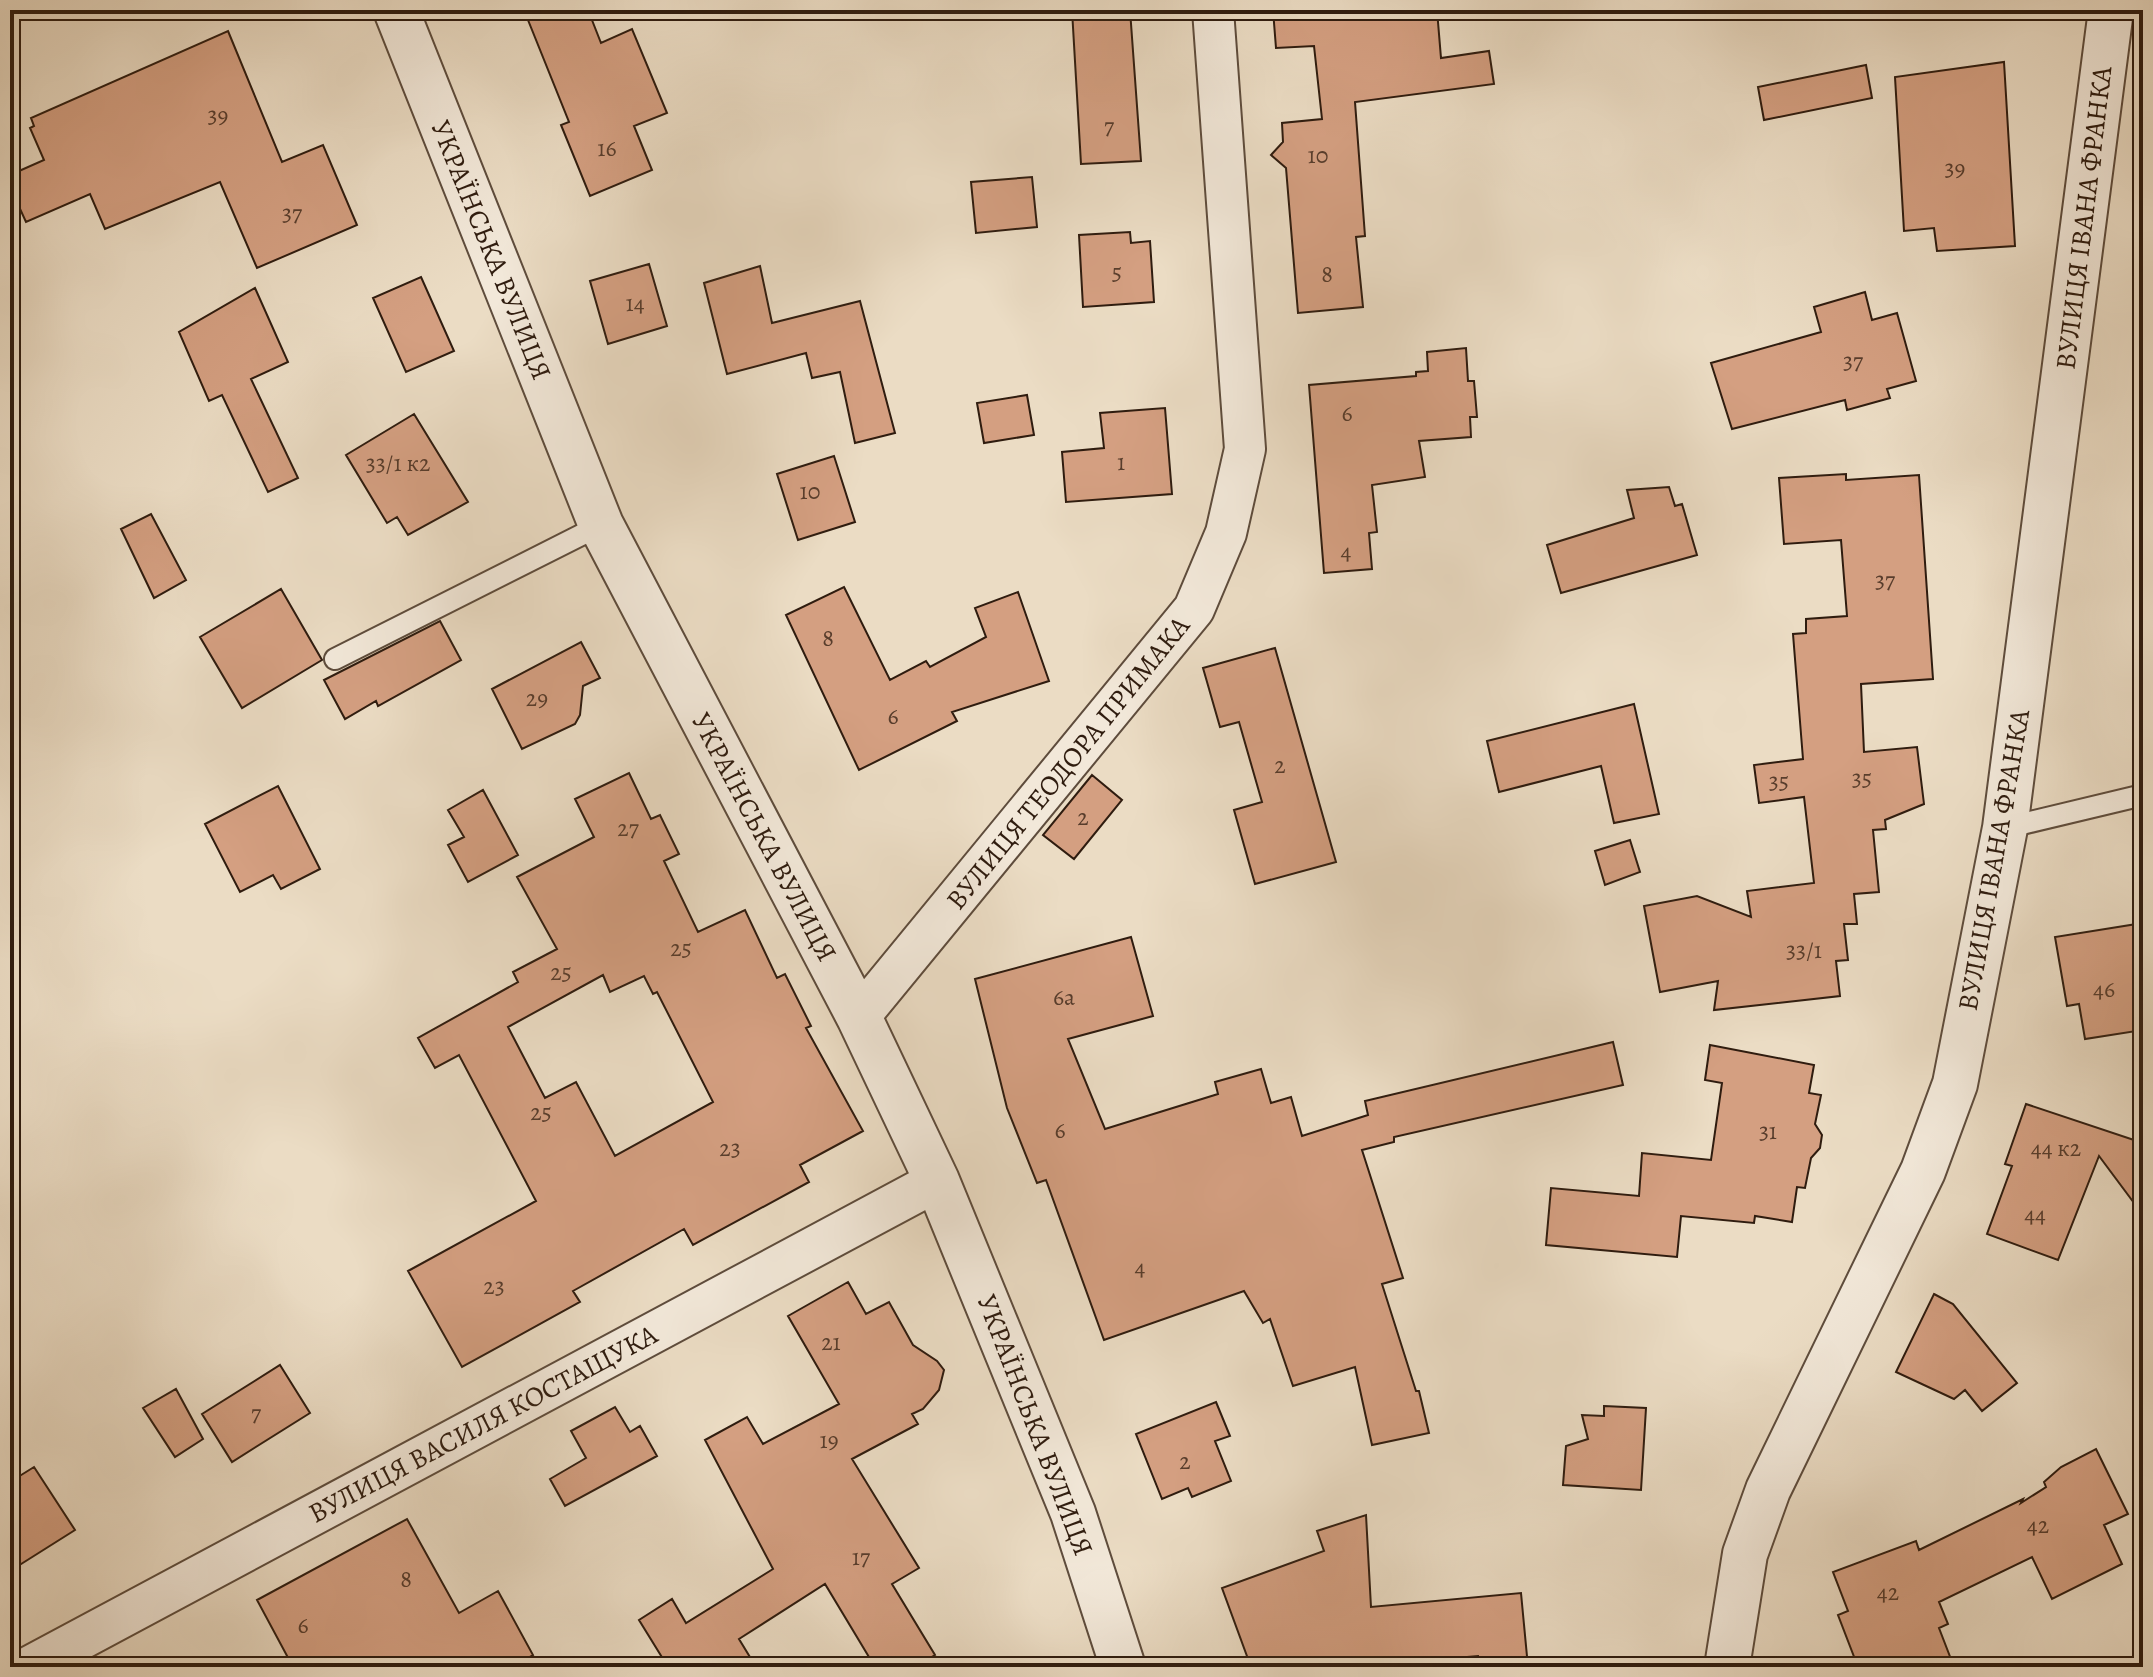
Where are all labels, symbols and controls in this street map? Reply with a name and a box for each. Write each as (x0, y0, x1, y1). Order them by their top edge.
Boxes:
street label: ВУЛИЦЯ ІВАНА ФРАНКА (2047, 64, 2122, 372)
house number: 39 (208, 99, 228, 131)
house number: 7 (1104, 110, 1115, 142)
street label: УКРАЇНСЬКА ВУЛИЦЯ (422, 115, 560, 385)
house number: 16 (597, 132, 617, 164)
house number: 10 (1308, 139, 1329, 171)
house number: 39 (1945, 152, 1965, 184)
house number: 37 (282, 197, 303, 229)
house number: 5 (1112, 256, 1122, 288)
house number: 8 (1321, 258, 1333, 290)
house number: 14 (625, 287, 645, 319)
house number: 37 (1843, 345, 1864, 377)
house number: 6 (1341, 397, 1353, 429)
house number: 1 (1117, 446, 1125, 478)
house number: 33/1 к2 (366, 447, 430, 479)
house number: 10 (800, 475, 821, 507)
house number: 4 (1341, 535, 1352, 567)
house number: 37 (1875, 564, 1896, 596)
street label: ВУЛИЦЯ ТЕОДОРА ПРИМАКА (938, 608, 1199, 918)
house number: 8 (822, 622, 834, 654)
house number: 29 (526, 682, 548, 714)
house number: 6 (887, 700, 899, 732)
street label: УКРАЇНСЬКА ВУЛИЦЯ (682, 706, 846, 968)
street label: ВУЛИЦЯ ІВАНА ФРАНКА (1949, 706, 2039, 1014)
house number: 2 (1274, 749, 1286, 781)
house number: 35 (1852, 762, 1872, 794)
house number: 35 (1769, 765, 1789, 797)
house number: 2 (1077, 801, 1089, 833)
house number: 27 (617, 812, 640, 844)
house number: 25 (670, 932, 692, 964)
house number: 33/1 (1786, 934, 1822, 966)
house number: 25 (550, 956, 572, 988)
house number: 46 (2093, 973, 2115, 1005)
house number: 6а (1053, 981, 1075, 1013)
house number: 25 (530, 1096, 552, 1128)
house number: 6 (1054, 1114, 1066, 1146)
house number: 31 (1759, 1115, 1777, 1147)
house number: 23 (719, 1132, 741, 1164)
house number: 44 к2 (2031, 1132, 2081, 1164)
house number: 44 (2024, 1198, 2046, 1230)
house number: 4 (1135, 1251, 1146, 1283)
house number: 23 (483, 1270, 505, 1302)
street label: УКРАЇНСЬКА ВУЛИЦЯ (968, 1289, 1102, 1561)
street label: ВУЛИЦЯ ВАСИЛЯ КОСТАЩУКА (302, 1315, 665, 1532)
house number: 21 (821, 1326, 841, 1358)
house number: 7 (251, 1397, 262, 1429)
house number: 19 (819, 1424, 839, 1456)
house number: 2 (1179, 1445, 1191, 1477)
house number: 42 (2027, 1509, 2049, 1541)
house number: 17 (852, 1541, 871, 1573)
house number: 8 (400, 1563, 412, 1595)
house number: 42 (1877, 1576, 1899, 1608)
house number: 6 (297, 1609, 309, 1641)

